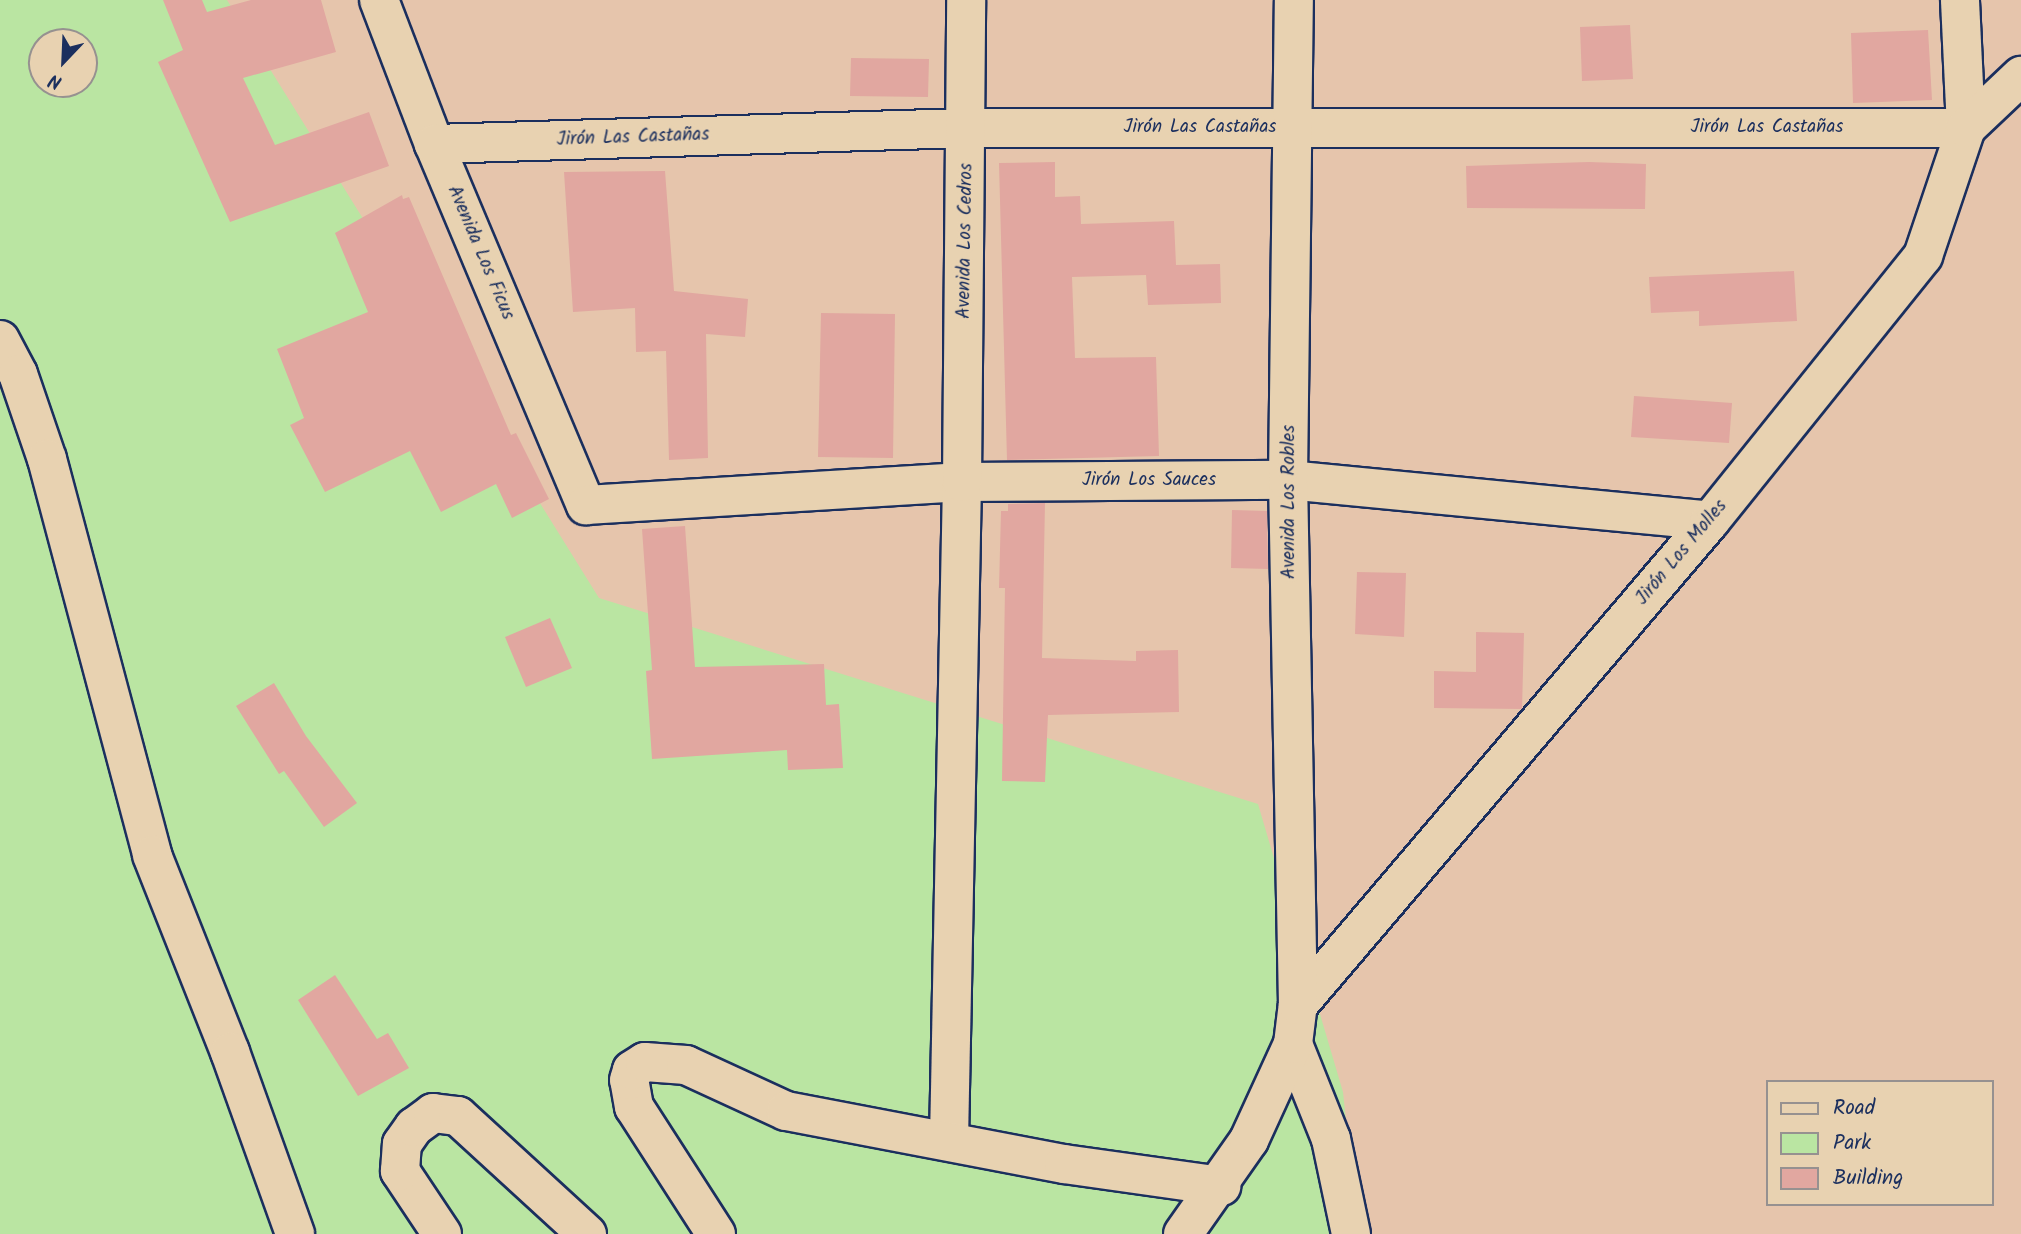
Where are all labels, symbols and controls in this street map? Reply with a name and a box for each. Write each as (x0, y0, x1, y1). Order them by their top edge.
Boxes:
north arrow (28, 28, 98, 98)
text: N (44, 64, 67, 97)
street label: Jirón Las Castañas (1124, 117, 1276, 139)
street label: Jirón Las Castañas (1691, 117, 1843, 139)
street label: Jirón Las Castañas (556, 124, 710, 152)
street label: Avenida Los Cedros (953, 163, 979, 319)
street label: Avenida Los Ficus (441, 182, 519, 324)
street label: Avenida Los Robles (1279, 425, 1301, 579)
street label: Jirón Los Sauces (1082, 470, 1216, 492)
street label: Jirón Los Molles (1631, 496, 1733, 610)
legend (1766, 1080, 1993, 1206)
text: Road (1833, 1092, 1875, 1125)
text: Park (1833, 1127, 1871, 1160)
text: Building (1833, 1162, 1903, 1195)

